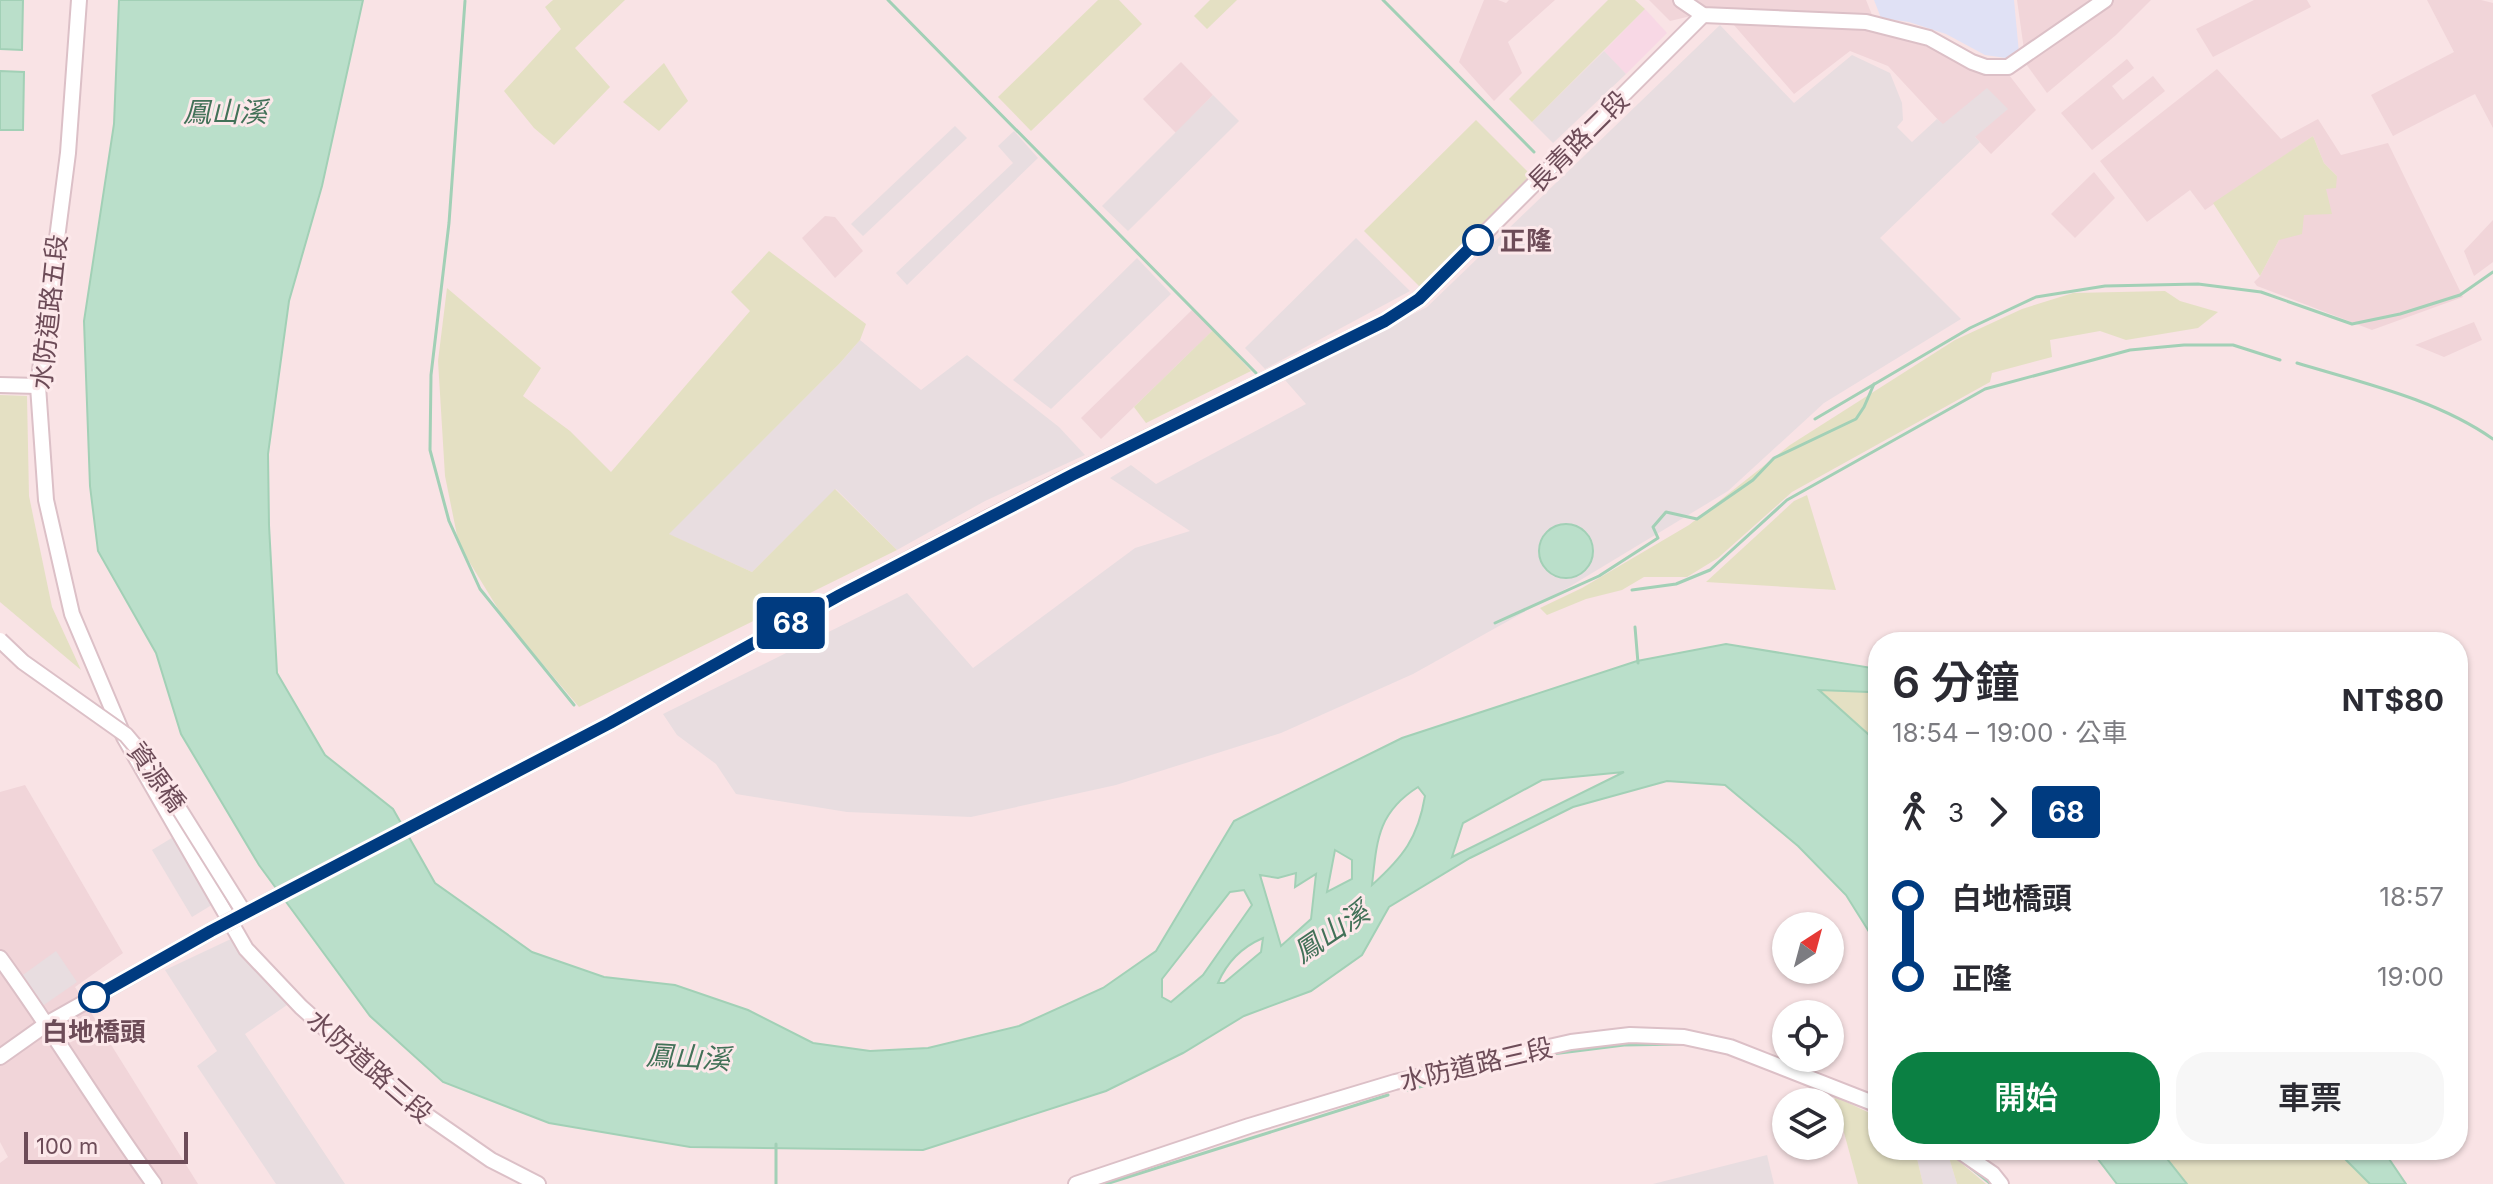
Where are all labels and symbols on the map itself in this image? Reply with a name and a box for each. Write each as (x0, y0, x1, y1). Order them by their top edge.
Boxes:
street label: 長青路二段 (1521, 84, 1635, 198)
water label: 鳳山溪 (183, 95, 271, 129)
marker: 正隆 (1463, 225, 1493, 255)
place label: 正隆 (1500, 225, 1552, 256)
street label: 水防道路五段 (25, 233, 73, 391)
line badge: 68 (755, 597, 827, 649)
street label: 資源橋 (122, 736, 192, 818)
water label: 鳳山溪 (1287, 892, 1379, 970)
north arrow (1772, 912, 1844, 984)
marker: 白地橋頭 (79, 982, 109, 1012)
street label: 水防道路三段 (301, 1003, 439, 1129)
place label: 白地橋頭 (42, 1016, 146, 1047)
street label: 水防道路三段 (1397, 1031, 1555, 1097)
water label: 鳳山溪 (645, 1038, 735, 1076)
scale bar (24, 1128, 188, 1164)

